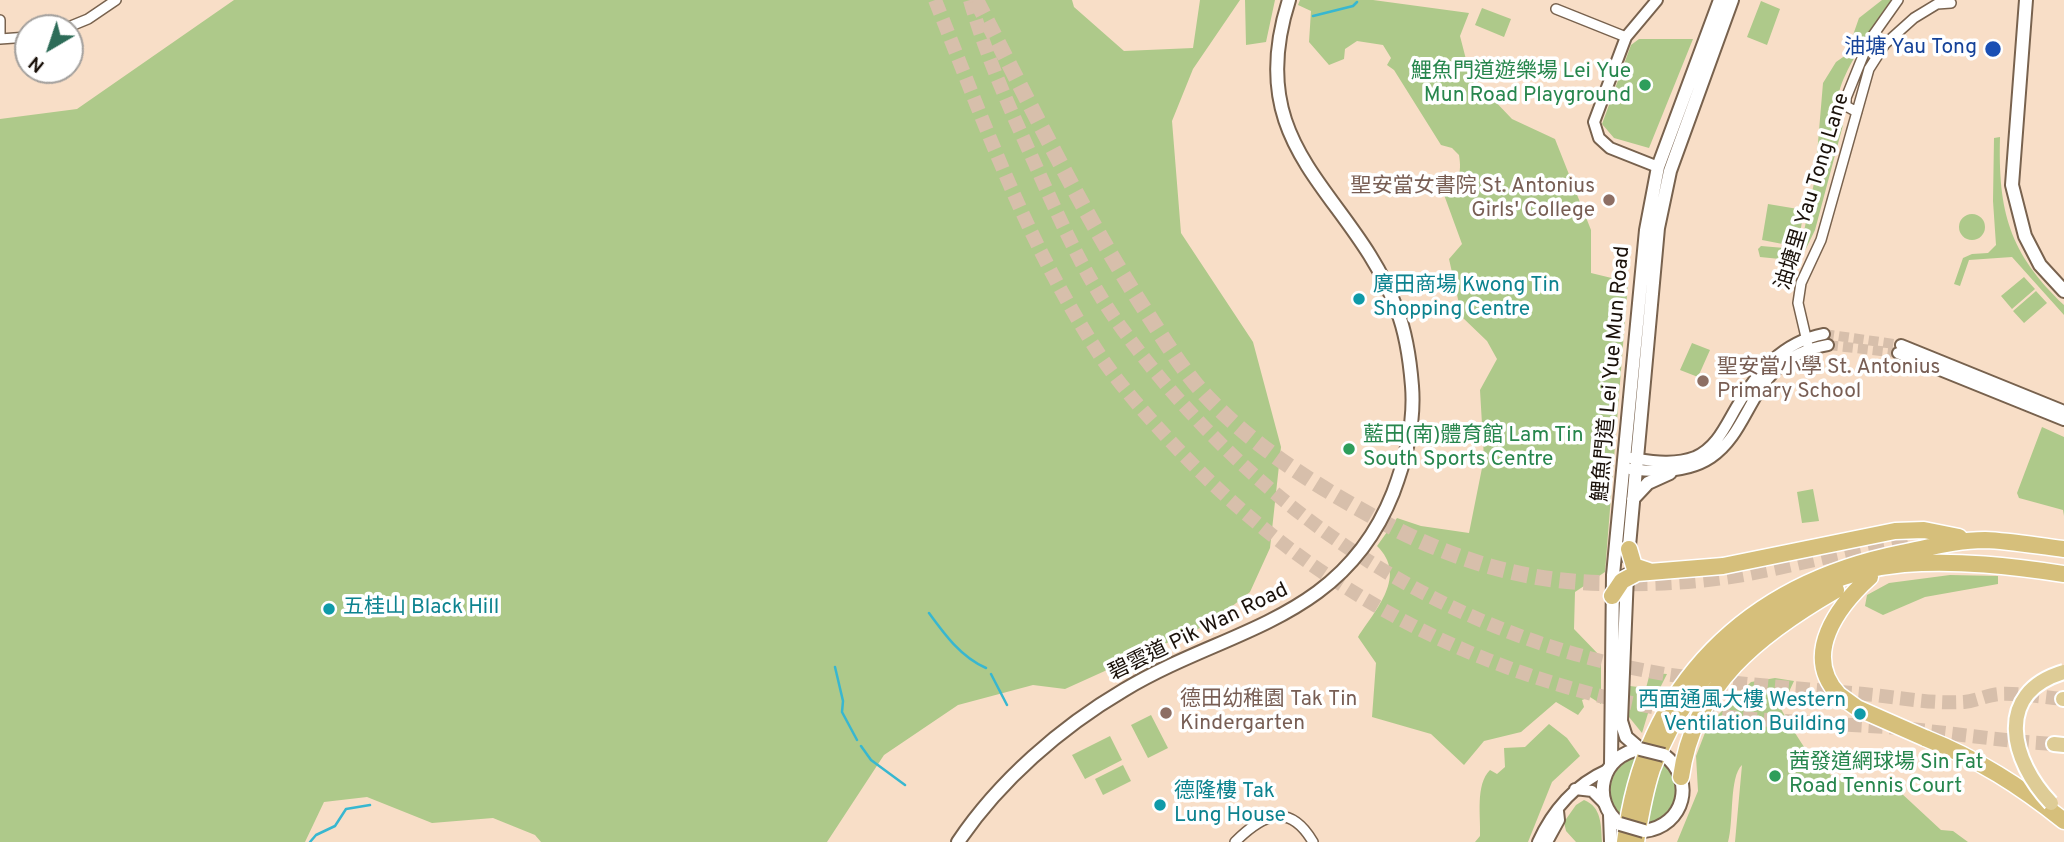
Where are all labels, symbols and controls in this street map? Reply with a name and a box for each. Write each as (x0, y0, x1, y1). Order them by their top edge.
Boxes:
north arrow (14, 14, 84, 84)
place label: 油塘 Yau Tong (1844, 36, 1977, 62)
marker: 油塘 Yau Tong (1983, 39, 2003, 59)
text: N (24, 50, 50, 77)
place label: 鯉魚門道遊樂場 Lei Yue Mun Road Playground (1411, 60, 1631, 110)
marker: 鯉魚門道遊樂場 Lei Yue Mun Road Playground (1637, 77, 1653, 93)
street label: 油塘里 Yau Tong Lane (1772, 90, 1856, 294)
place label: 聖安當女書院 St. Antonius Girls' College (1351, 175, 1595, 225)
marker: 聖安當女書院 St. Antonius Girls' College (1601, 192, 1617, 208)
street label: 鯉魚門道 Lei Yue Mun Road (1589, 245, 1637, 503)
place label: 廣田商場 Kwong Tin Shopping Centre (1373, 274, 1560, 324)
marker: 廣田商場 Kwong Tin Shopping Centre (1351, 291, 1367, 307)
place label: 聖安當小學 St. Antonius Primary School (1717, 356, 1940, 406)
marker: 聖安當小學 St. Antonius Primary School (1695, 373, 1711, 389)
place label: 藍田(南)體育館 Lam Tin South Sports Centre (1363, 424, 1584, 474)
marker: 藍田(南)體育館 Lam Tin South Sports Centre (1341, 441, 1357, 457)
street label: 碧雲道 Pik Wan Road (1105, 579, 1293, 687)
place label: 五桂山 Black Hill (343, 596, 499, 622)
marker: 五桂山 Black Hill (321, 601, 337, 617)
place label: 德田幼稚園 Tak Tin Kindergarten (1180, 688, 1357, 738)
place label: 西面通風大樓 Western Ventilation Building (1638, 689, 1846, 739)
marker: 德田幼稚園 Tak Tin Kindergarten (1158, 705, 1174, 721)
marker: 西面通風大樓 Western Ventilation Building (1852, 706, 1868, 722)
place label: 茜發道網球場 Sin Fat Road Tennis Court (1789, 751, 1983, 801)
marker: 茜發道網球場 Sin Fat Road Tennis Court (1767, 768, 1783, 784)
place label: 德隆樓 Tak Lung House (1174, 780, 1286, 830)
marker: 德隆樓 Tak Lung House (1152, 797, 1168, 813)

